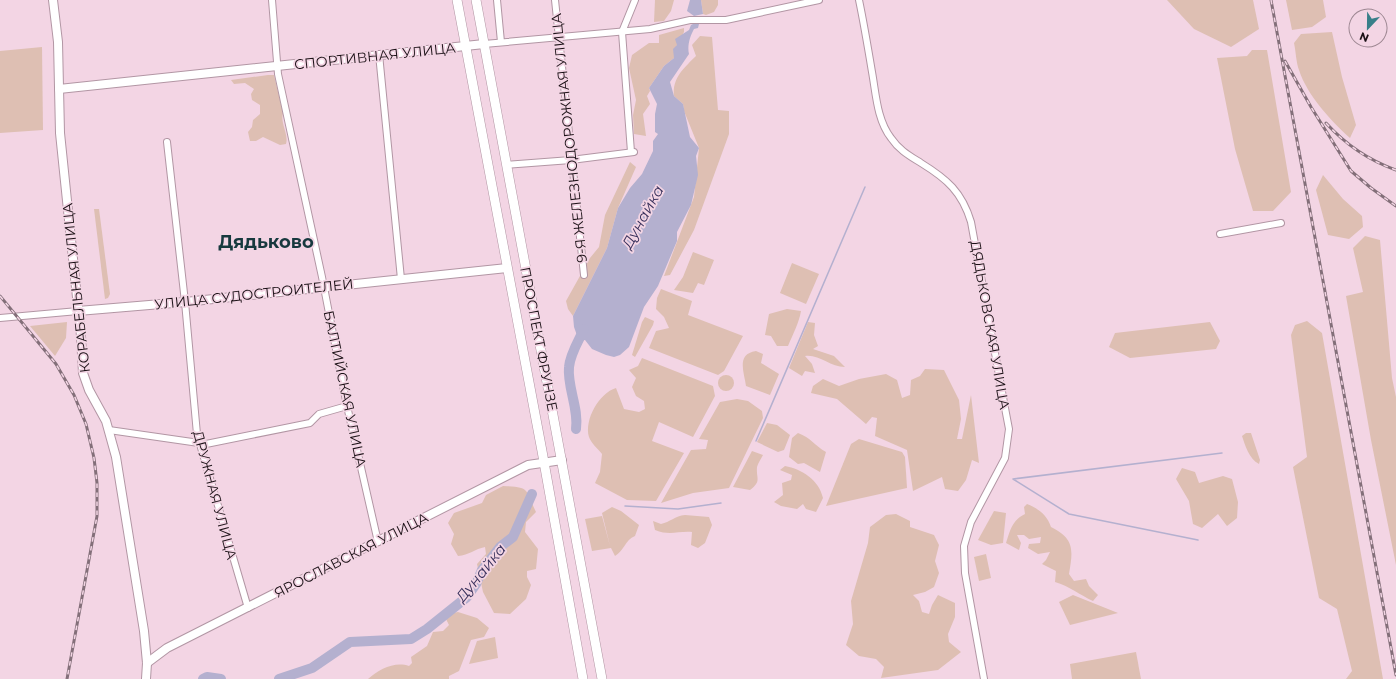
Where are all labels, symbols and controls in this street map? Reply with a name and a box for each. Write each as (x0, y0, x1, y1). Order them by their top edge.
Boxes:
north arrow (1348, 8, 1388, 48)
street label: 9-Я ЖЕЛЕЗНОДОРОЖНАЯ УЛИЦА (547, 12, 591, 264)
text: N (1358, 29, 1371, 45)
street label: СПОРТИВНАЯ УЛИЦА (293, 39, 457, 73)
water label: Дунайка (616, 182, 668, 253)
street label: КОРАБЕЛЬНАЯ УЛИЦА (58, 202, 94, 374)
district label: Дядьково (218, 231, 314, 253)
street label: ДЯДЬКОВСКАЯ УЛИЦА (966, 239, 1014, 411)
street label: ПРОСПЕКТ ФРУНЗЕ (516, 265, 562, 413)
street label: УЛИЦА СУДОСТРОИТЕЛЕЙ (154, 275, 354, 313)
street label: БАЛТИЙСКАЯ УЛИЦА (320, 309, 371, 470)
street label: ДРУЖНАЯ УЛИЦА (189, 429, 241, 562)
street label: ЯРОСЛАВСКАЯ УЛИЦА (271, 508, 432, 602)
water label: Дунайка (450, 540, 510, 607)

